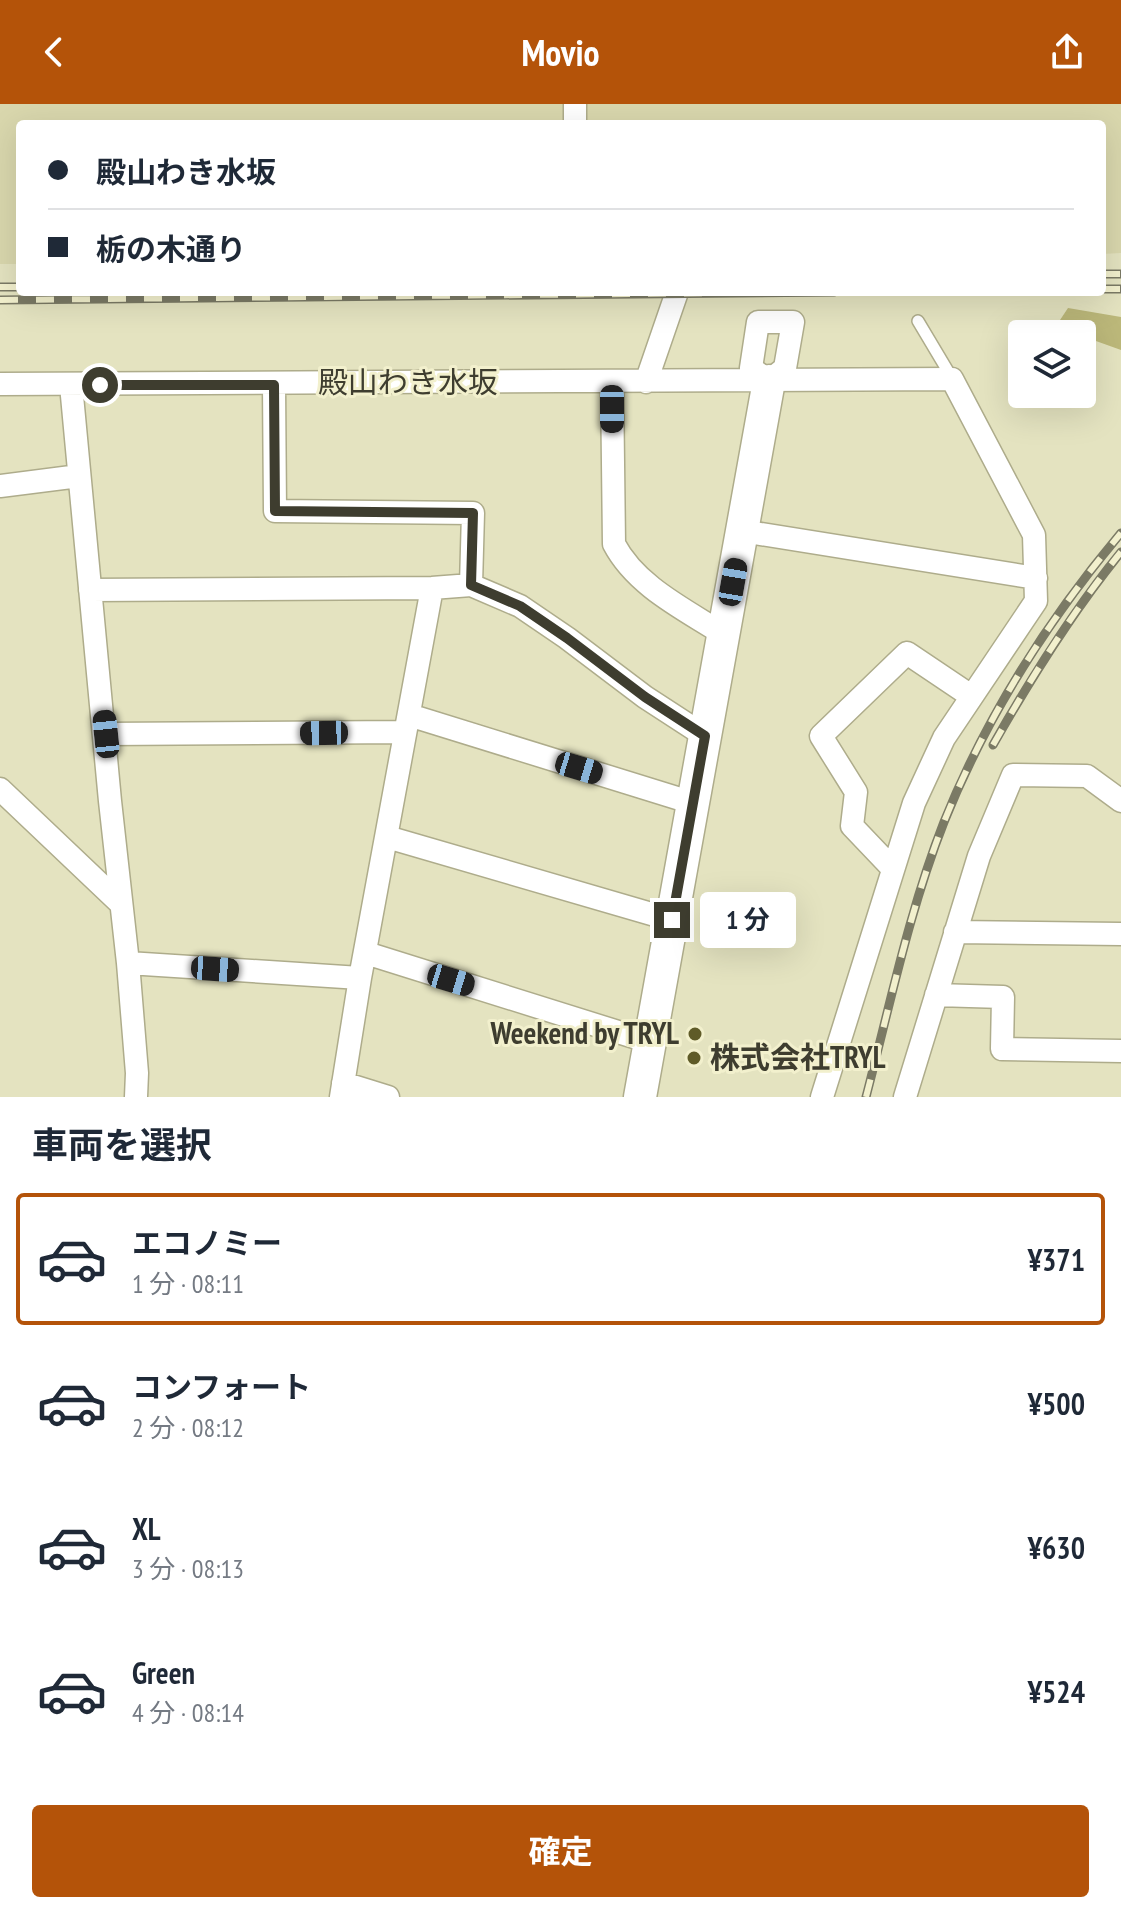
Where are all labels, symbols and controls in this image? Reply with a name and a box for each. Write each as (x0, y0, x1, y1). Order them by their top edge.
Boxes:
text: Movio (521, 29, 600, 76)
icon: back (32, 30, 76, 74)
icon: share (1045, 30, 1089, 74)
text: 殿山わき水坂 (96, 152, 276, 191)
text: 栃の木通り (96, 229, 246, 268)
map controls (1008, 320, 1096, 408)
button: layers (1008, 320, 1096, 408)
street label: 殿山わき水坂 (318, 362, 498, 401)
route start (82, 367, 118, 403)
car (600, 385, 624, 433)
car (717, 556, 749, 608)
car (92, 709, 120, 759)
car (300, 721, 348, 745)
car (553, 750, 605, 786)
callout: 1 分 (700, 892, 796, 948)
route end (654, 902, 690, 938)
text: 1 分 (726, 903, 770, 936)
car (190, 955, 240, 983)
car (425, 962, 477, 998)
place label: Weekend by TRYL (490, 1013, 679, 1052)
marker: Weekend by TRYL (686, 1025, 704, 1043)
place label: 株式会社TRYL (710, 1037, 886, 1076)
marker: 株式会社TRYL (685, 1049, 703, 1067)
text: 車両を選択 (32, 1121, 212, 1168)
icon: car (36, 1223, 108, 1295)
text: エコノミー (132, 1223, 282, 1262)
text: ¥371 (1028, 1240, 1085, 1279)
text: 1 分 · 08:11 (132, 1267, 244, 1300)
icon: car (36, 1367, 108, 1439)
text: コンフォート (132, 1367, 311, 1406)
text: ¥500 (1028, 1384, 1085, 1423)
text: 2 分 · 08:12 (132, 1411, 244, 1444)
text: XL (132, 1509, 161, 1548)
icon: car (36, 1511, 108, 1583)
text: ¥630 (1028, 1528, 1085, 1567)
text: 3 分 · 08:13 (132, 1552, 244, 1585)
text: Green (132, 1653, 195, 1692)
icon: car (36, 1655, 108, 1727)
text: ¥524 (1028, 1672, 1085, 1711)
text: 4 分 · 08:14 (132, 1696, 244, 1729)
button: 確定 (32, 1805, 1089, 1897)

